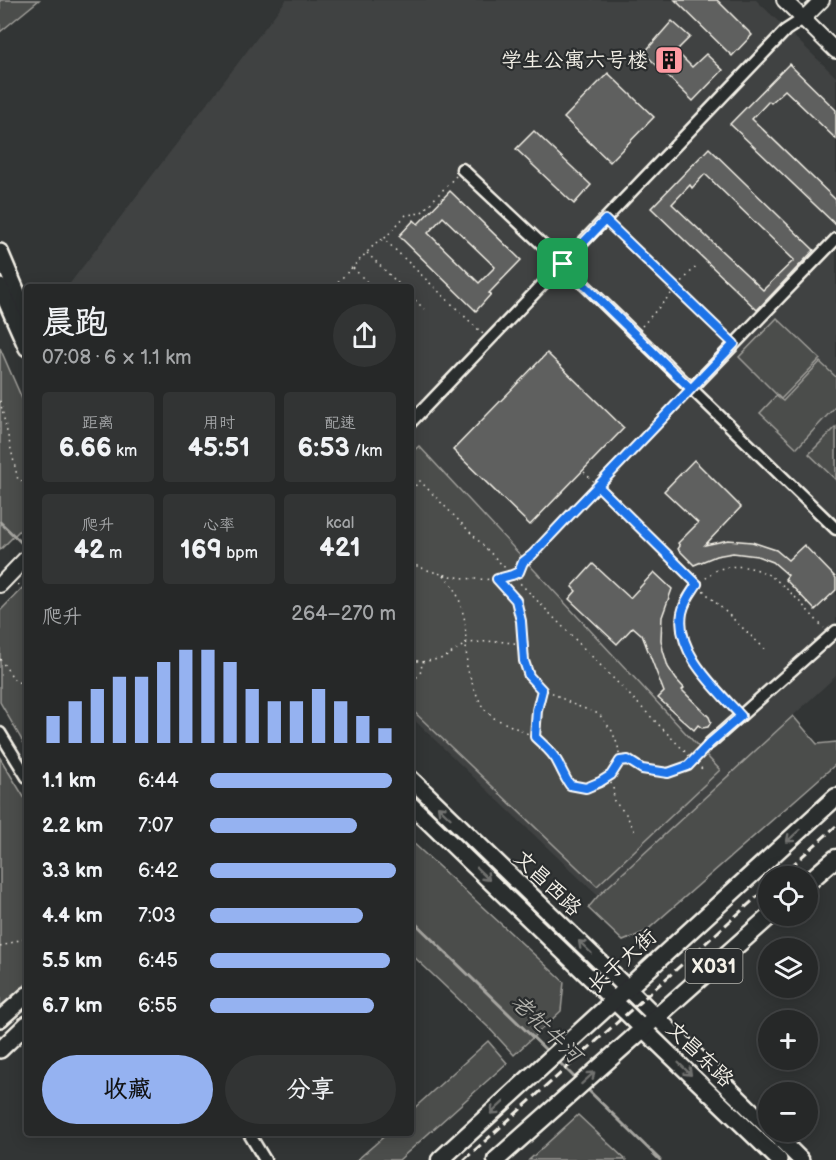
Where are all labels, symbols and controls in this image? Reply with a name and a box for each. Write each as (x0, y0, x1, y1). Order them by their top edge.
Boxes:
building icon: 学生公寓六号楼 (653, 44, 685, 76)
place label: 学生公寓六号楼 (501, 48, 648, 73)
pin (537, 238, 588, 289)
icon: arrive (546, 247, 579, 280)
text: 晨跑 (42, 303, 108, 343)
button: share (333, 304, 396, 367)
text: 07:08 · 6 × 1.1 km (42, 346, 192, 370)
text: 距离 (82, 414, 114, 433)
text: 用时 (203, 414, 235, 433)
text: 配速 (324, 414, 356, 433)
text: 6.66 (59, 433, 112, 464)
text: 45:51 (188, 433, 250, 464)
text: 6:53 (298, 433, 350, 464)
text: km (112, 442, 137, 461)
text: /km (350, 442, 382, 461)
text: kcal (326, 514, 354, 533)
text: 爬升 (82, 516, 114, 535)
text: 心率 (203, 516, 235, 535)
text: 421 (319, 533, 361, 564)
text: 42 (74, 535, 105, 566)
text: 169 (180, 535, 222, 566)
text: m (105, 544, 122, 563)
text: bpm (222, 544, 258, 563)
text: 264–270 m (291, 602, 396, 626)
text: 爬升 (42, 605, 82, 629)
text: 1.1 km (42, 769, 96, 793)
text: 6:44 (138, 769, 179, 793)
one-way arrow (437, 804, 452, 819)
text: 2.2 km (42, 814, 103, 838)
text: 7:07 (138, 814, 173, 838)
one-way arrow (786, 829, 801, 843)
street label: 文昌西路 (509, 845, 587, 922)
text: 3.3 km (42, 859, 103, 883)
text: 6:42 (138, 859, 178, 883)
map controls (758, 866, 818, 1142)
button: locate (758, 866, 818, 926)
one-way arrow (476, 867, 491, 882)
text: 4.4 km (42, 904, 103, 928)
text: 7:03 (138, 904, 176, 928)
street label: 长于大街 (583, 924, 662, 999)
button: layers (758, 938, 818, 998)
one-way arrow (577, 940, 592, 954)
text: 5.5 km (42, 949, 102, 973)
text: 6:45 (138, 949, 178, 973)
road number: X031 (686, 949, 742, 983)
water label: 老牤牛河 (505, 989, 589, 1071)
text: 6.7 km (42, 994, 103, 1018)
text: 6:55 (138, 994, 177, 1018)
button: + (758, 1010, 818, 1070)
street label: 文昌东路 (661, 1016, 739, 1093)
button: 收藏 (42, 1055, 213, 1124)
button: 分享 (225, 1055, 396, 1124)
one-way arrow (678, 1062, 693, 1077)
one-way arrow (580, 1071, 595, 1085)
button: − (758, 1082, 818, 1142)
one-way arrow (489, 1100, 504, 1115)

